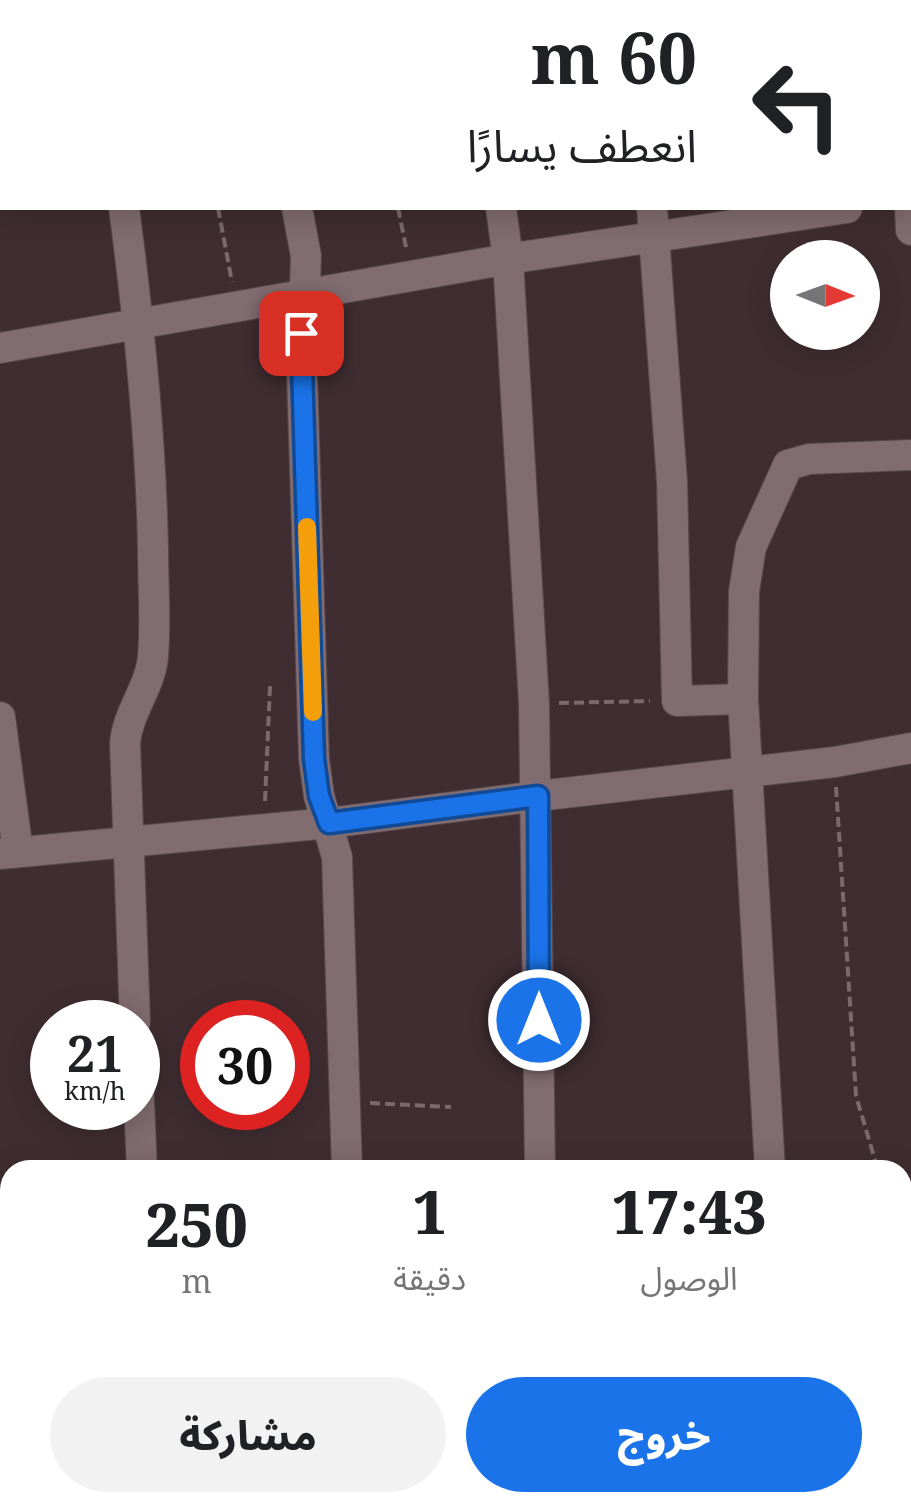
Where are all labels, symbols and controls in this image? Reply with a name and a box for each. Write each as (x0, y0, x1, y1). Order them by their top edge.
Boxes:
text: 60 m (531, 9, 697, 105)
icon: left (732, 40, 862, 170)
text: انعطف يسارًا (467, 114, 697, 175)
north arrow (770, 240, 880, 350)
map controls (770, 240, 880, 350)
pin (259, 291, 344, 376)
icon: arrive (274, 306, 329, 361)
position arrow (487, 968, 591, 1072)
speed limit sign: 30 (180, 1000, 310, 1130)
text: 21 (67, 1019, 123, 1087)
text: km/h (64, 1073, 126, 1107)
text: 1 (413, 1170, 447, 1252)
text: 17:43 (612, 1170, 766, 1252)
text: 250 (146, 1183, 248, 1265)
text: دقيقة (393, 1256, 466, 1299)
text: الوصول (640, 1256, 738, 1299)
text: m (182, 1259, 212, 1302)
button: مشاركة (50, 1377, 446, 1492)
button: خروج (466, 1377, 862, 1492)

